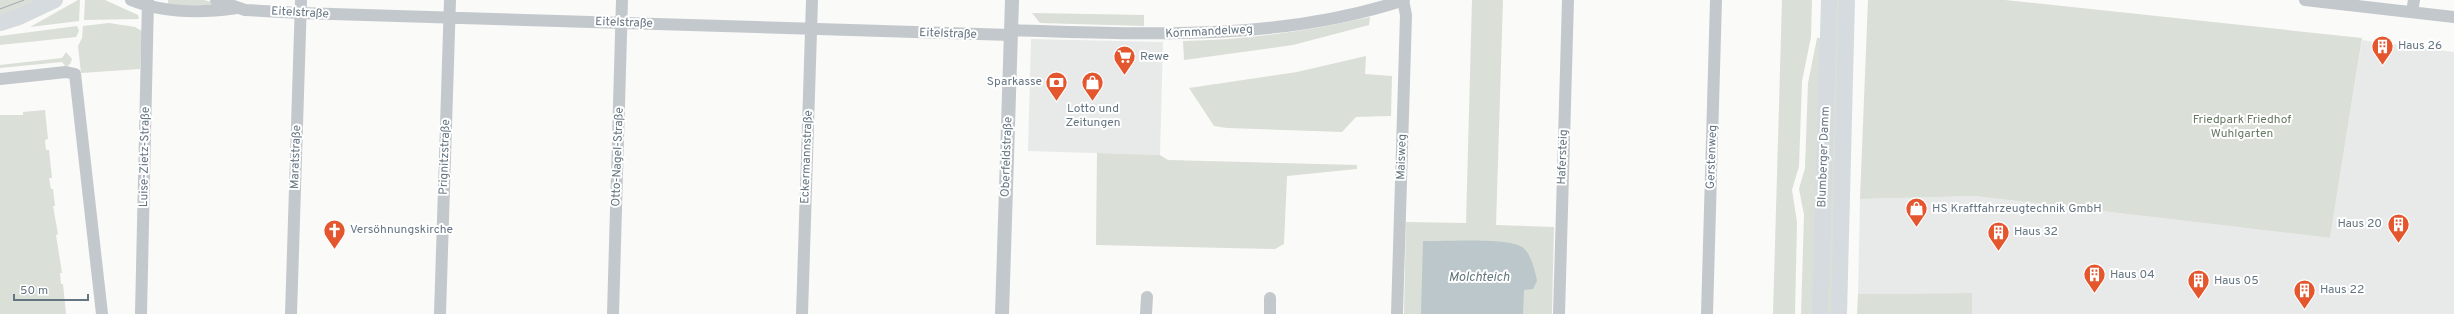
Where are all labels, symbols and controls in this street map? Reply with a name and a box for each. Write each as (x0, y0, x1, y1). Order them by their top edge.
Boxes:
street label: Eitelstraße (271, 4, 329, 22)
street label: Eitelstraße (595, 14, 653, 32)
street label: Kornmandelweg (1165, 22, 1253, 42)
street label: Eitelstraße (919, 25, 977, 43)
building icon: Haus 26 (2369, 33, 2395, 66)
place label: Haus 26 (2398, 38, 2442, 54)
supermarket icon: Rewe (1111, 44, 1137, 77)
place label: Rewe (1140, 49, 1169, 65)
bank icon: Sparkasse (1044, 69, 1070, 102)
shop icon: Lotto und Zeitungen (1080, 69, 1106, 102)
place label: Sparkasse (987, 74, 1042, 90)
place label: Lotto und Zeitungen (1065, 101, 1121, 131)
street label: Blumberger Damm (1814, 106, 1834, 208)
street label: Luise-Zietz-Straße (136, 107, 154, 207)
street label: Otto-Nagel-Straße (608, 107, 628, 207)
street label: Eckermannstraße (797, 110, 817, 204)
park label: Friedpark Friedhof Wuhlgarten (2193, 112, 2291, 142)
street label: Oberfeldstraße (998, 117, 1016, 197)
street label: Prignitzstraße (436, 119, 454, 195)
street label: Maratstraße (287, 125, 305, 189)
street label: Gerstenweg (1703, 125, 1721, 189)
street label: Hafersteig (1554, 129, 1572, 185)
street label: Maisweg (1393, 134, 1411, 180)
shop icon: HS Kraftfahrzeugtechnik GmbH (1904, 196, 1930, 229)
place label: HS Kraftfahrzeugtechnik GmbH (1932, 201, 2102, 217)
building icon: Haus 20 (2385, 211, 2411, 244)
place label: Haus 20 (2337, 216, 2382, 232)
church icon: Versöhnungskirche (322, 217, 348, 250)
building icon: Haus 32 (1985, 219, 2011, 252)
place label: Versöhnungskirche (350, 222, 453, 238)
place label: Haus 32 (2014, 224, 2058, 240)
building icon: Haus 04 (2081, 262, 2107, 295)
place label: Haus 04 (2110, 267, 2155, 283)
building icon: Haus 05 (2185, 268, 2211, 301)
water label: Molchteich (1449, 270, 1509, 286)
place label: Haus 05 (2214, 273, 2259, 289)
scale bar (14, 276, 88, 302)
building icon: Haus 22 (2291, 277, 2317, 310)
place label: Haus 22 (2320, 282, 2364, 298)
text: 50 m (20, 283, 48, 299)

